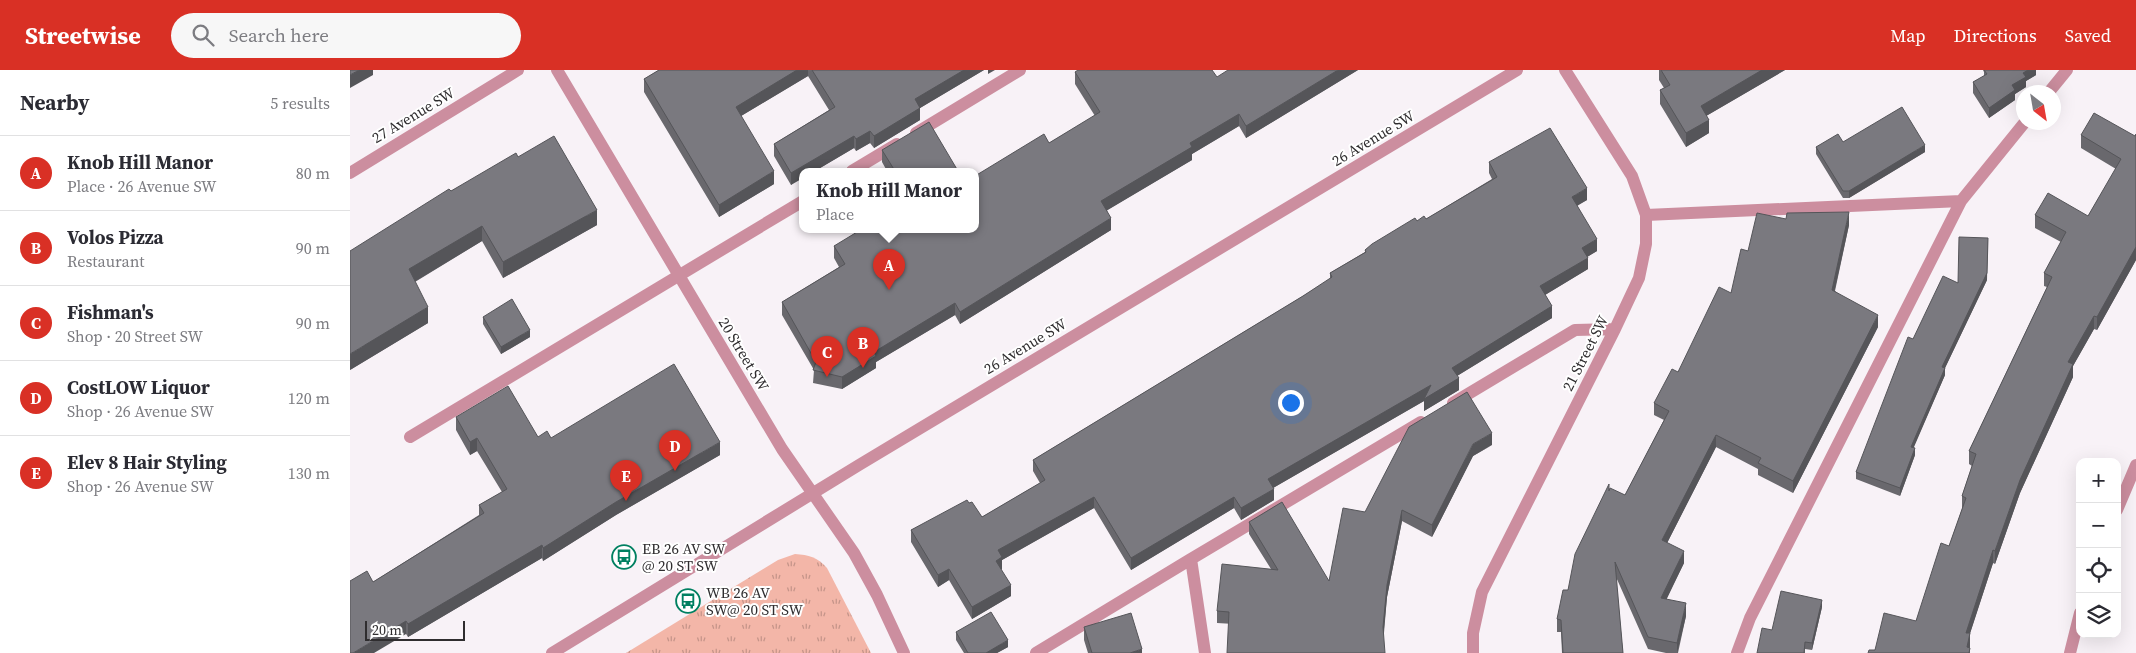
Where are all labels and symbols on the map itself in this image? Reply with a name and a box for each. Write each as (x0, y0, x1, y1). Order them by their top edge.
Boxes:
street label: 27 Avenue SW (368, 82, 459, 148)
north arrow (2016, 85, 2061, 130)
street label: 26 Avenue SW (1328, 105, 1419, 171)
pin: A (873, 249, 905, 290)
street label: 21 Street SW (1557, 311, 1613, 394)
street label: 20 Street SW (714, 313, 775, 395)
street label: 26 Avenue SW (980, 313, 1071, 379)
pin: B (847, 327, 879, 368)
pin: C (811, 336, 843, 377)
your location (1278, 390, 1304, 416)
pin: D (659, 430, 691, 471)
pin: E (610, 460, 642, 501)
place label: EB 26 AV SW @ 20 ST SW (642, 538, 726, 576)
bus stop icon: EB 26 AV SW @ 20 ST SW (611, 544, 637, 570)
place label: WB 26 AV SW@ 20 ST SW (706, 582, 803, 620)
bus stop icon: WB 26 AV SW@ 20 ST SW (675, 588, 701, 614)
scale bar (365, 618, 465, 641)

